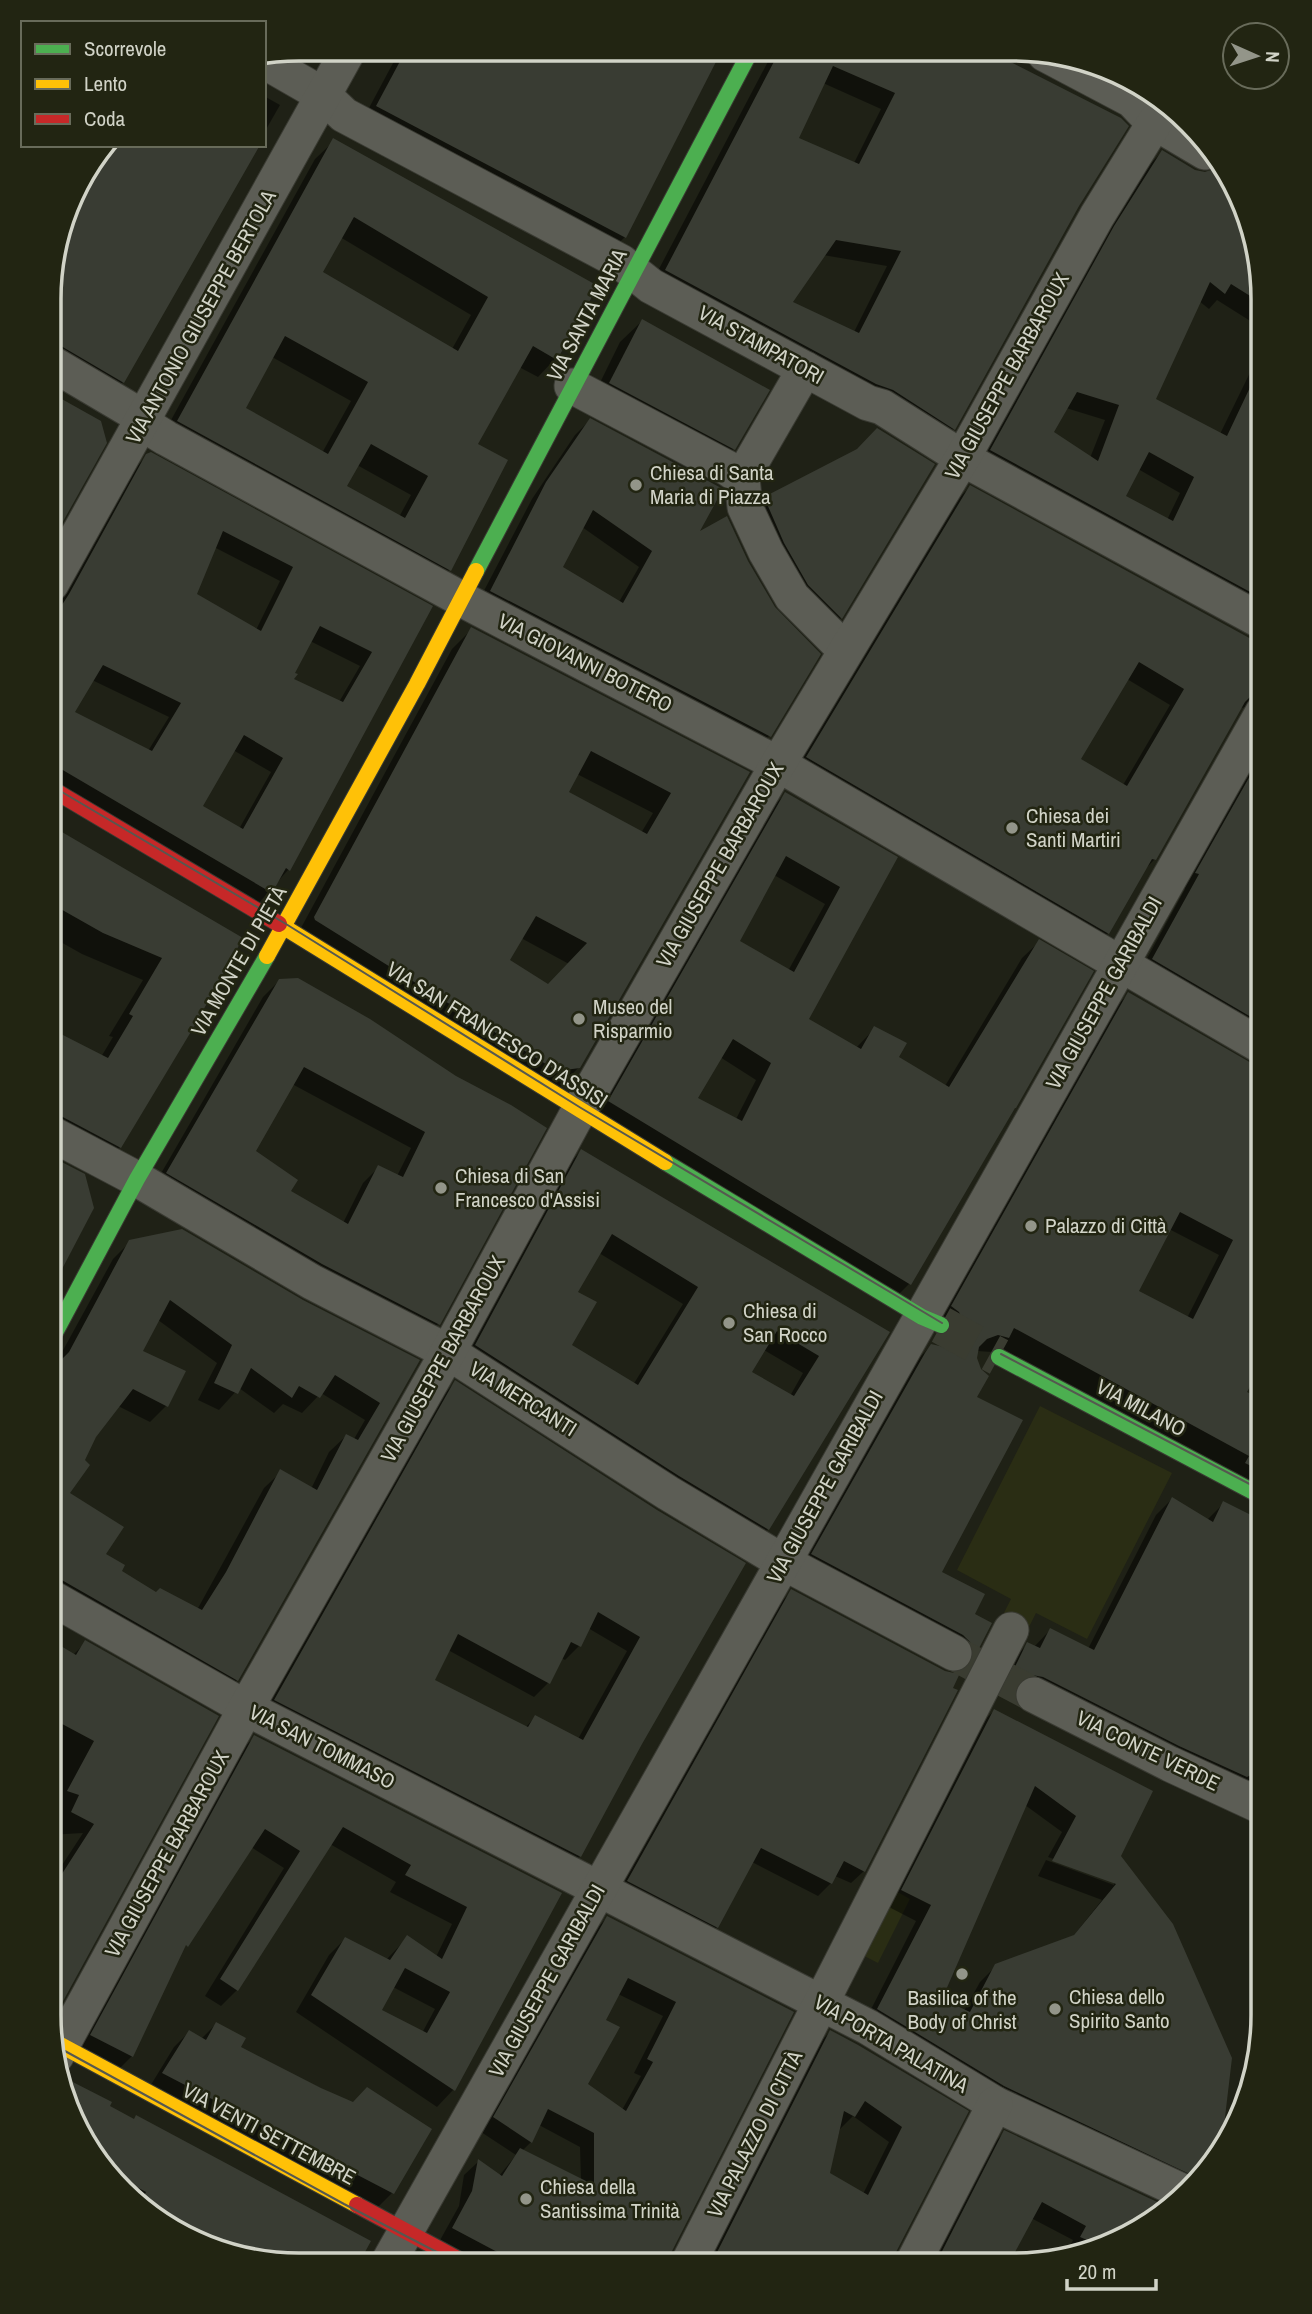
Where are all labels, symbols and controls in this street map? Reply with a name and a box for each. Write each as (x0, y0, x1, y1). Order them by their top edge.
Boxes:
legend (21, 21, 266, 147)
north arrow (1221, 21, 1291, 91)
text: Scorrevole (84, 34, 166, 63)
text: N (1260, 51, 1286, 63)
text: Lento (84, 69, 127, 98)
text: Coda (84, 104, 126, 133)
street label: VIA ANTONIO GIUSEPPE BERTOLA (118, 184, 283, 449)
street label: VIA SANTA MARIA (539, 243, 634, 386)
street label: VIA GIUSEPPE BARBAROUX (938, 267, 1076, 484)
street label: VIA STAMPATORI (693, 298, 829, 391)
place label: Chiesa di Santa Maria di Piazza (650, 458, 774, 511)
marker: Chiesa di Santa Maria di Piazza (628, 477, 644, 493)
street label: VIA GIOVANNI BOTERO (493, 606, 677, 719)
street label: VIA GIUSEPPE BARBAROUX (649, 756, 791, 973)
place label: Chiesa dei Santi Martiri (1026, 801, 1121, 854)
marker: Chiesa dei Santi Martiri (1004, 820, 1020, 836)
street label: VIA MONTE DI PIETÀ (184, 880, 294, 1041)
street label: VIA GIUSEPPE GARIBALDI (1038, 891, 1169, 1094)
street label: VIA SAN FRANCESCO D'ASSISI (381, 954, 613, 1115)
place label: Museo del Risparmio (593, 992, 672, 1045)
marker: Museo del Risparmio (571, 1011, 587, 1027)
place label: Chiesa di San Francesco d'Assisi (455, 1161, 600, 1214)
marker: Chiesa di San Francesco d'Assisi (433, 1180, 449, 1196)
place label: Palazzo di Città (1045, 1211, 1167, 1240)
marker: Palazzo di Città (1023, 1218, 1039, 1234)
street label: VIA GIUSEPPE BARBAROUX (374, 1250, 512, 1467)
place label: Chiesa di San Rocco (743, 1296, 827, 1349)
marker: Chiesa di San Rocco (721, 1315, 737, 1331)
street label: VIA MERCANTI (464, 1354, 582, 1443)
street label: VIA MILANO (1091, 1372, 1191, 1443)
street label: VIA GIUSEPPE GARIBALDI (759, 1385, 890, 1588)
street label: VIA SAN TOMMASO (244, 1697, 400, 1796)
street label: VIA CONTE VERDE (1072, 1703, 1225, 1798)
street label: VIA GIUSEPPE BARBAROUX (98, 1745, 236, 1962)
street label: VIA GIUSEPPE GARIBALDI (481, 1879, 612, 2082)
marker: Basilica of the Body of Christ (954, 1966, 970, 1982)
place label: Chiesa dello Spirito Santo (1069, 1982, 1170, 2035)
place label: Basilica of the Body of Christ (907, 1983, 1017, 2036)
street label: VIA PORTA PALATINA (809, 1988, 974, 2100)
marker: Chiesa dello Spirito Santo (1047, 2001, 1063, 2017)
street label: VIA PALAZZO DI CITTÀ (700, 2045, 809, 2222)
street label: VIA VENTI SETTEMBRE (178, 2076, 361, 2192)
place label: Chiesa della Santissima Trinità (540, 2172, 680, 2225)
marker: Chiesa della Santissima Trinità (518, 2191, 534, 2207)
scale bar (1067, 2248, 1156, 2292)
text: 20 m (1078, 2257, 1116, 2286)

